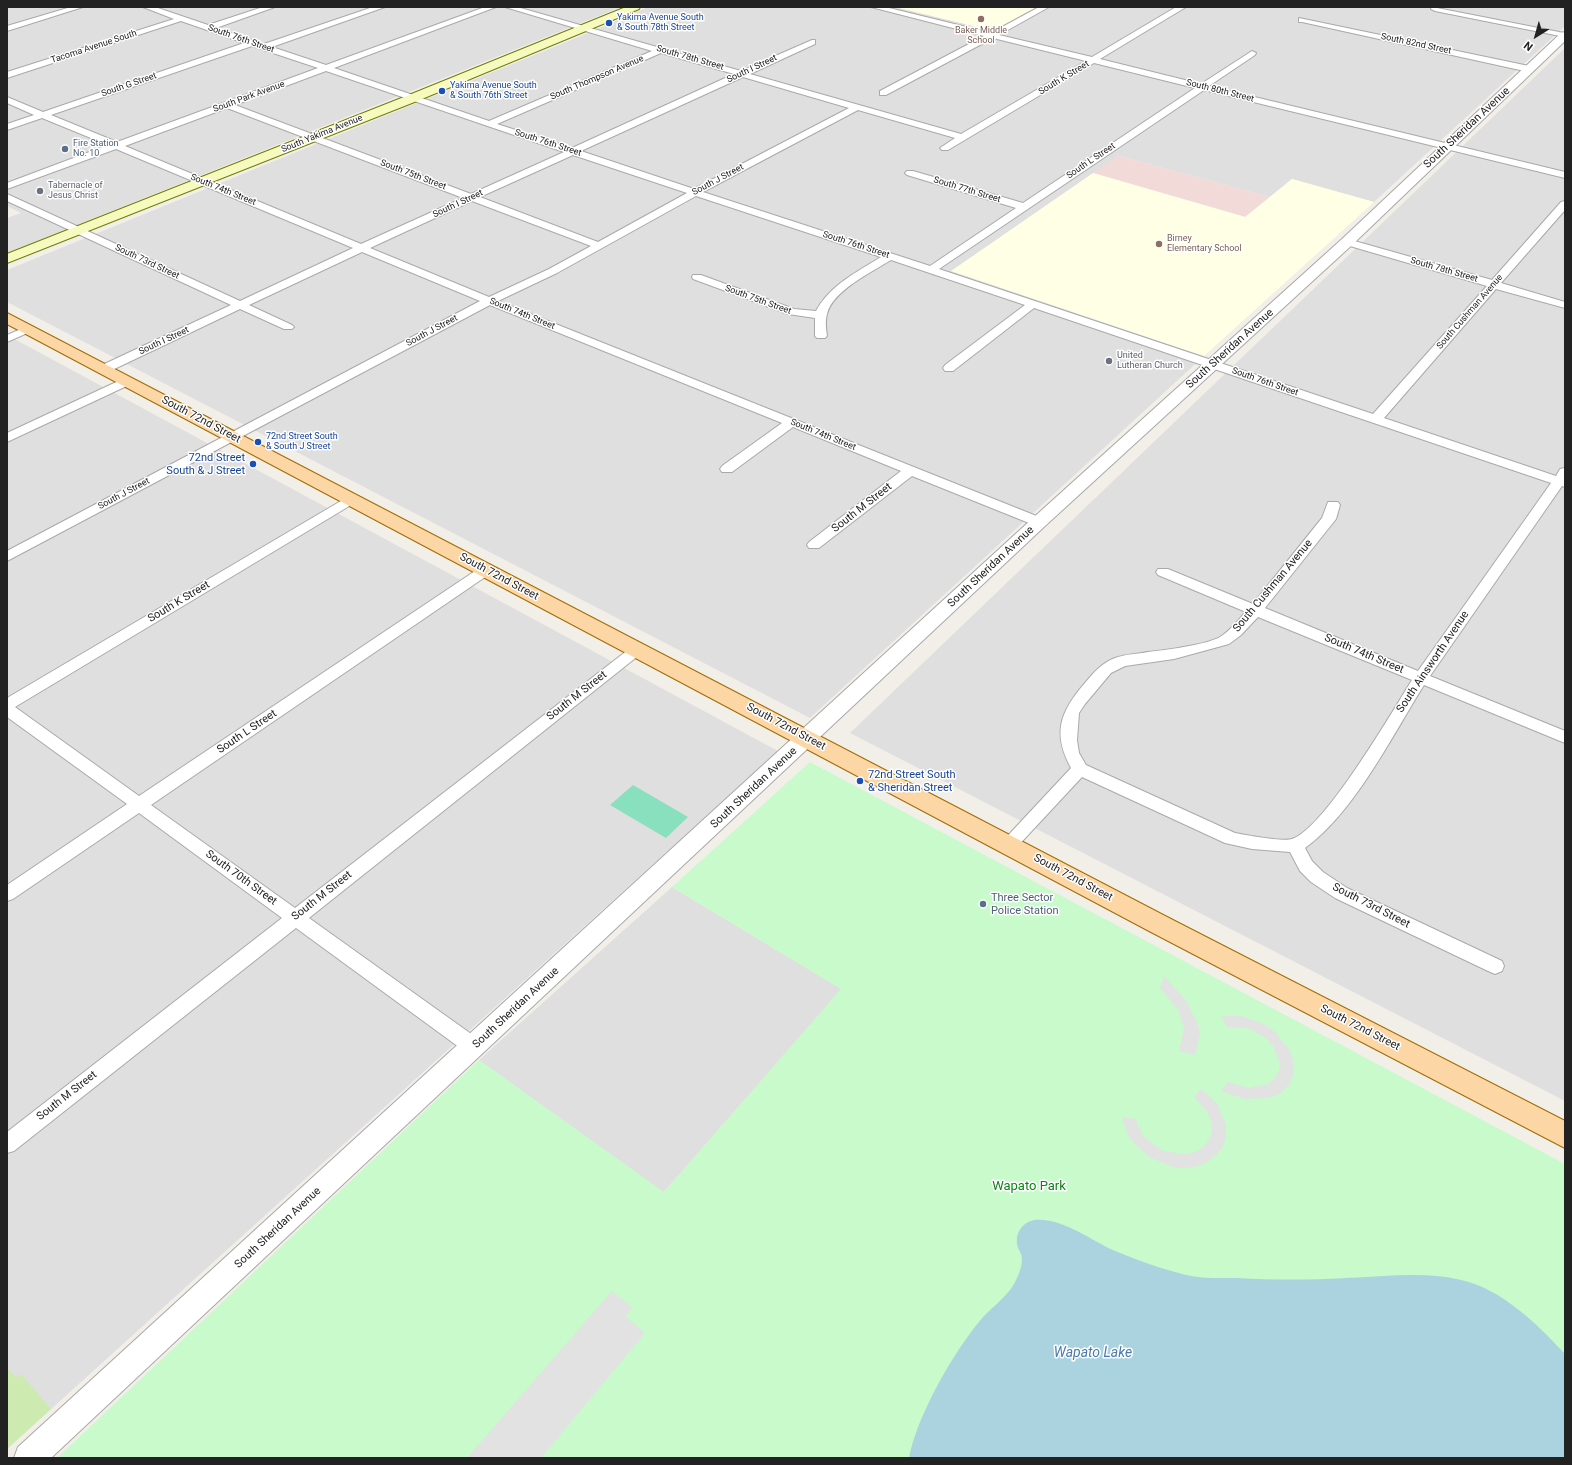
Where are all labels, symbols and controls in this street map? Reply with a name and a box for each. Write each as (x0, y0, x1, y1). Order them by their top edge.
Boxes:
place label: Yakima Avenue South & South 78th Street (617, 13, 704, 34)
marker: Baker Middle School (976, 14, 986, 24)
north arrow (1516, 16, 1556, 56)
marker: Yakima Avenue South & South 78th Street (604, 18, 614, 28)
street label: South 76th Street (206, 23, 276, 55)
place label: Baker Middle School (955, 26, 1007, 47)
street label: Tacoma Avenue South (50, 28, 138, 66)
street label: South 82nd Street (1380, 31, 1452, 57)
text: N (1521, 38, 1535, 54)
street label: South 78th Street (655, 43, 725, 73)
street label: South Thompson Avenue (549, 53, 645, 103)
street label: South I Street (725, 53, 779, 85)
street label: South K Street (1037, 59, 1091, 97)
street label: South G Street (100, 71, 158, 99)
street label: South 80th Street (1185, 77, 1255, 105)
street label: South Park Avenue (212, 79, 286, 115)
place label: Yakima Avenue South & South 76th Street (450, 81, 537, 102)
street label: South Sheridan Avenue (1421, 85, 1513, 171)
marker: Yakima Avenue South & South 76th Street (437, 86, 447, 96)
street label: South Yakima Avenue (280, 113, 364, 155)
street label: South 76th Street (513, 127, 583, 159)
place label: Fire Station No. 10 (73, 139, 119, 160)
street label: South L Street (1065, 141, 1117, 181)
marker: Fire Station No. 10 (60, 144, 70, 154)
street label: South 75th Street (379, 157, 447, 193)
street label: South J Street (691, 162, 745, 198)
street label: South 74th Street (189, 172, 257, 208)
street label: South 77th Street (932, 175, 1002, 205)
place label: Tabernacle of Jesus Christ (48, 181, 103, 202)
marker: Tabernacle of Jesus Christ (35, 186, 45, 196)
street label: South I Street (431, 188, 485, 220)
street label: South 76th Street (821, 229, 891, 261)
place label: Birney Elementary School (1167, 234, 1242, 255)
marker: Birney Elementary School (1154, 239, 1164, 249)
street label: South 73rd Street (113, 242, 181, 282)
street label: South 78th Street (1409, 255, 1479, 285)
street label: South Cushman Avenue (1435, 272, 1505, 352)
street label: South 75th Street (723, 283, 793, 317)
street label: South 74th Street (488, 296, 556, 332)
street label: South Sheridan Avenue (1184, 306, 1276, 392)
street label: South J Street (405, 313, 459, 349)
street label: South I Street (137, 325, 191, 357)
place label: United Lutheran Church (1117, 351, 1183, 372)
marker: United Lutheran Church (1104, 356, 1114, 366)
street label: South 76th Street (1230, 366, 1300, 398)
street label: South 72nd Street (159, 394, 243, 446)
street label: South 74th Street (789, 417, 857, 453)
place label: 72nd Street South & South J Street (266, 432, 338, 453)
marker: 72nd Street South & South J Street (253, 437, 263, 447)
place label: 72nd Street South & J Street (166, 451, 245, 477)
marker: 72nd Street South & J Street (248, 459, 258, 469)
street label: South J Street (97, 476, 151, 512)
street label: South M Street (829, 480, 895, 536)
street label: South Sheridan Avenue (945, 524, 1037, 610)
street label: South Cushman Avenue (1230, 537, 1316, 635)
street label: South 72nd Street (457, 551, 541, 603)
street label: South K Street (146, 578, 212, 626)
street label: South Ainsworth Avenue (1394, 609, 1472, 715)
street label: South 74th Street (1322, 631, 1406, 677)
street label: South M Street (544, 668, 610, 724)
street label: South 72nd Street (744, 701, 828, 753)
street label: South L Street (215, 707, 279, 757)
street label: South Sheridan Avenue (708, 745, 800, 831)
place label: 72nd Street South & Sheridan Street (868, 768, 956, 794)
marker: 72nd Street South & Sheridan Street (855, 776, 865, 786)
street label: South 70th Street (203, 848, 279, 908)
street label: South 72nd Street (1031, 852, 1115, 904)
street label: South M Street (289, 868, 355, 924)
street label: South 73rd Street (1330, 881, 1412, 931)
place label: Three Sector Police Station (991, 891, 1059, 917)
marker: Three Sector Police Station (978, 899, 988, 909)
street label: South Sheridan Avenue (470, 965, 562, 1051)
street label: South 72nd Street (1318, 1002, 1402, 1054)
street label: South M Street (34, 1068, 100, 1124)
park label: Wapato Park (992, 1179, 1066, 1195)
street label: South Sheridan Avenue (232, 1185, 324, 1271)
water label: Wapato Lake (1054, 1345, 1132, 1361)

